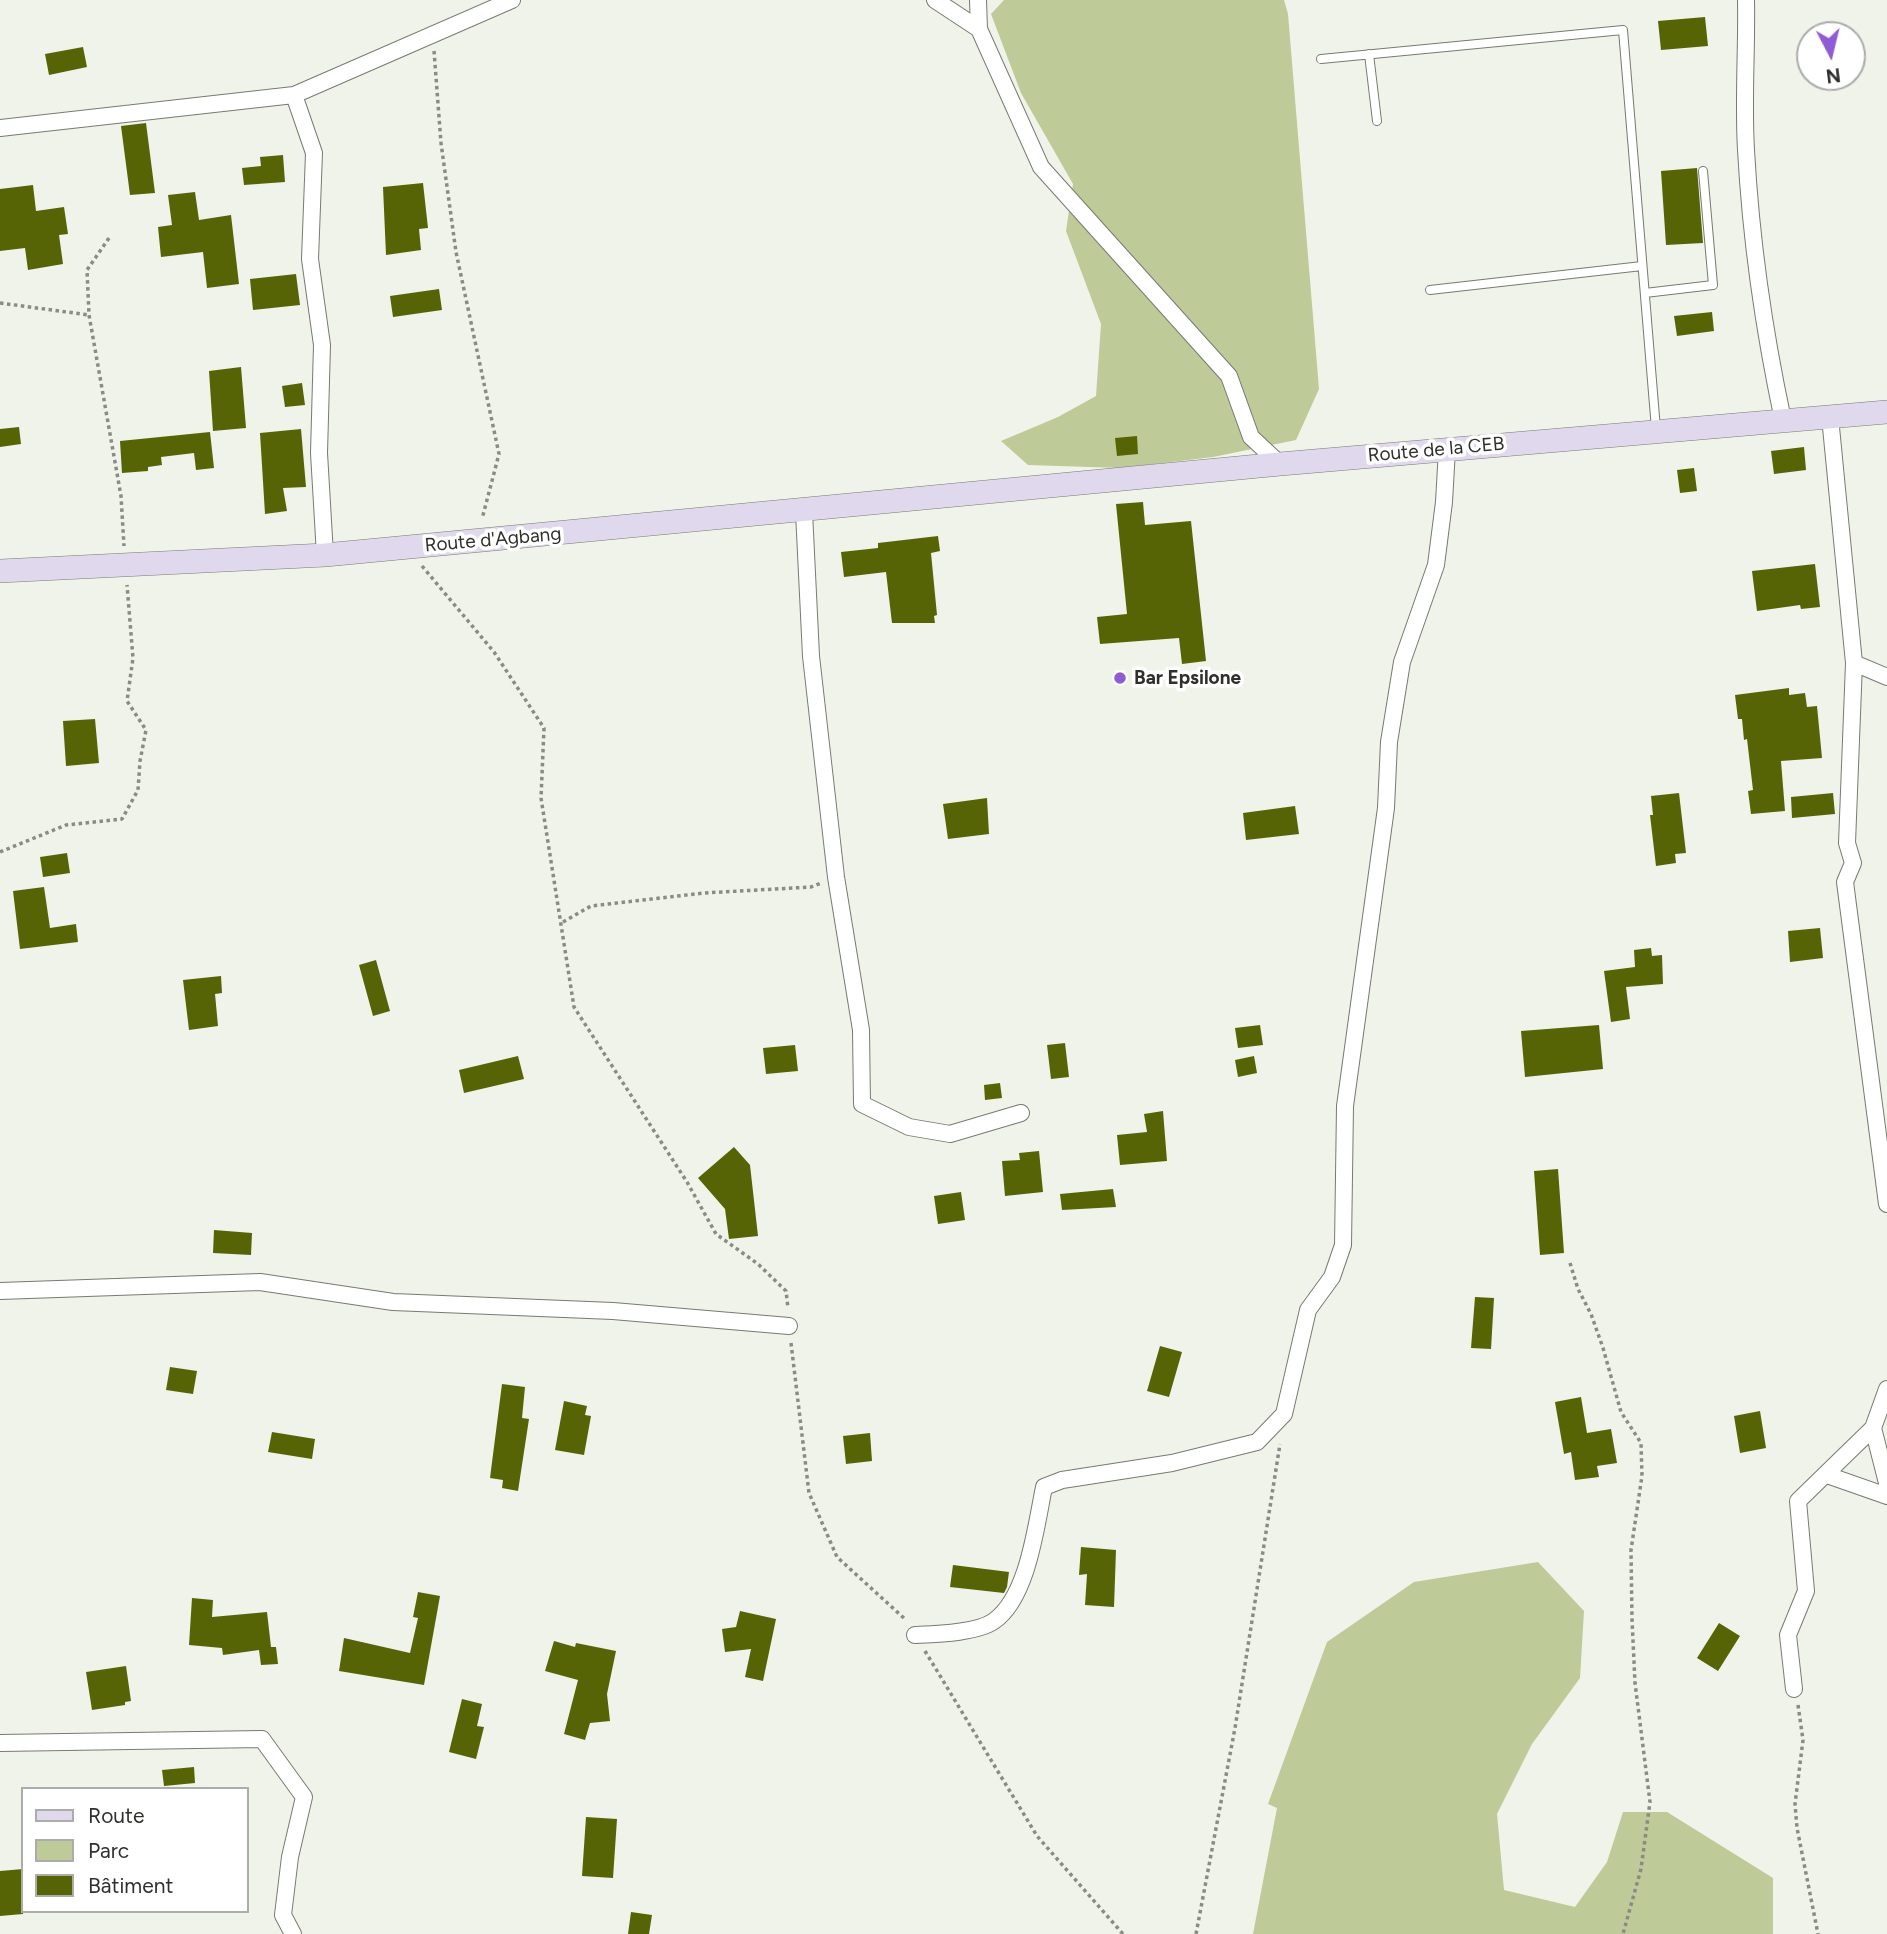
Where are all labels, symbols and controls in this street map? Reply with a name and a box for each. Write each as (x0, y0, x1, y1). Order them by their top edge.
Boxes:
north arrow (1796, 21, 1866, 91)
text: N (1825, 63, 1842, 88)
street label: Route de la CEB (1367, 433, 1505, 467)
street label: Route d'Agbang (424, 523, 562, 557)
place label: Bar Epsilone (1134, 667, 1241, 689)
marker: Bar Epsilone (1112, 670, 1128, 686)
legend (21, 1787, 248, 1913)
text: Route (88, 1803, 144, 1828)
text: Parc (88, 1838, 129, 1863)
text: Bâtiment (88, 1873, 173, 1898)

